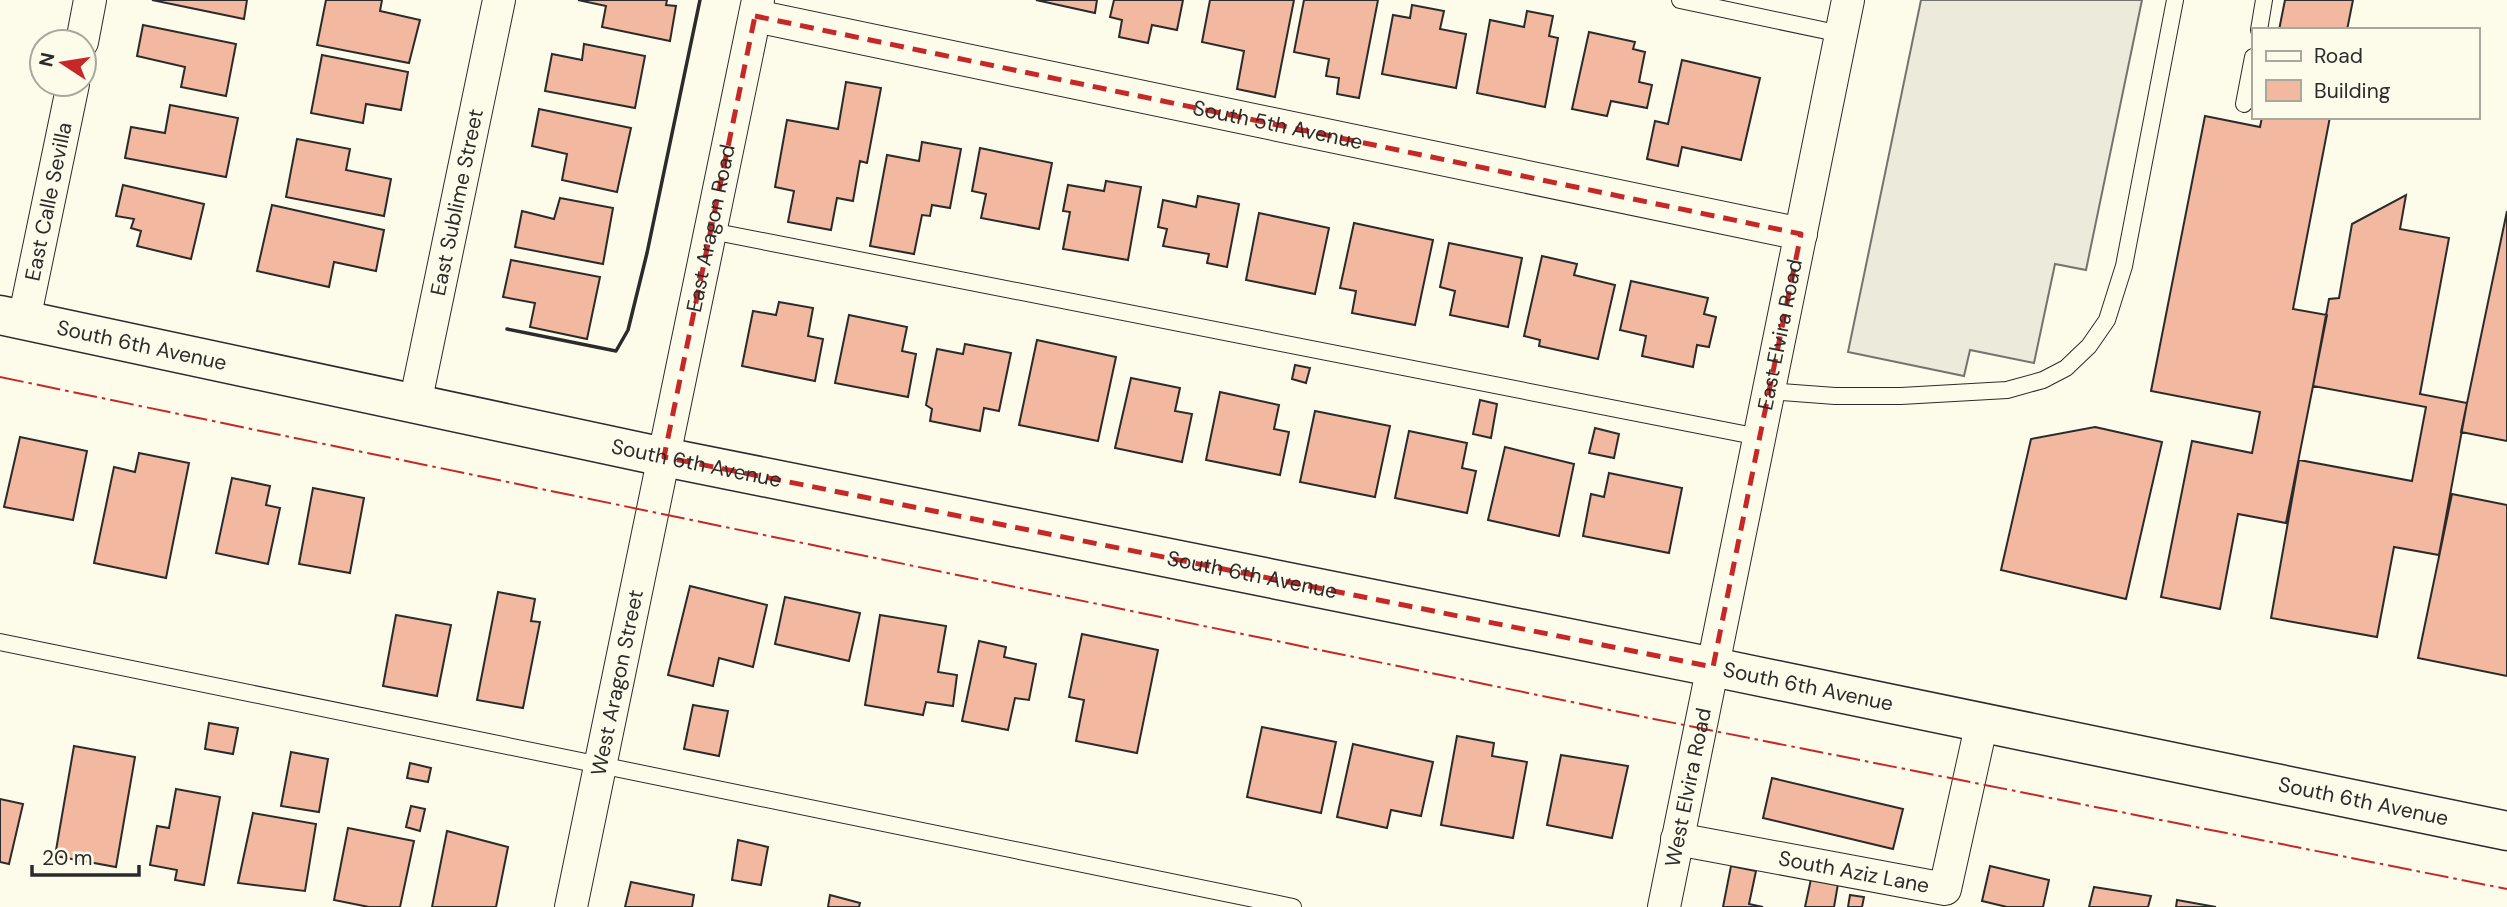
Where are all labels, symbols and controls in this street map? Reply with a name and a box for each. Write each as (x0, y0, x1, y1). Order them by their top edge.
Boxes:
north arrow (28, 28, 98, 98)
legend (2252, 28, 2479, 119)
text: Road (2314, 42, 2363, 70)
text: N (33, 50, 61, 69)
text: Building (2314, 77, 2391, 105)
street label: South 5th Avenue (1190, 94, 1365, 156)
street label: East Sublime Street (424, 106, 490, 298)
street label: East Calle Sevilla (18, 120, 79, 283)
street label: East Aragon Road (680, 142, 742, 315)
street label: East Elvira Road (1751, 257, 1809, 413)
street label: South 6th Avenue (54, 314, 229, 377)
street label: South 6th Avenue (609, 432, 784, 494)
street label: South 6th Avenue (1165, 544, 1340, 606)
street label: West Aragon Street (584, 587, 650, 778)
street label: South 6th Avenue (1721, 655, 1896, 718)
street label: West Elvira Road (1658, 705, 1718, 869)
street label: South 6th Avenue (2276, 770, 2451, 833)
scale bar (32, 834, 138, 878)
text: 20 m (42, 844, 93, 872)
street label: South Aziz Lane (1776, 844, 1932, 900)

